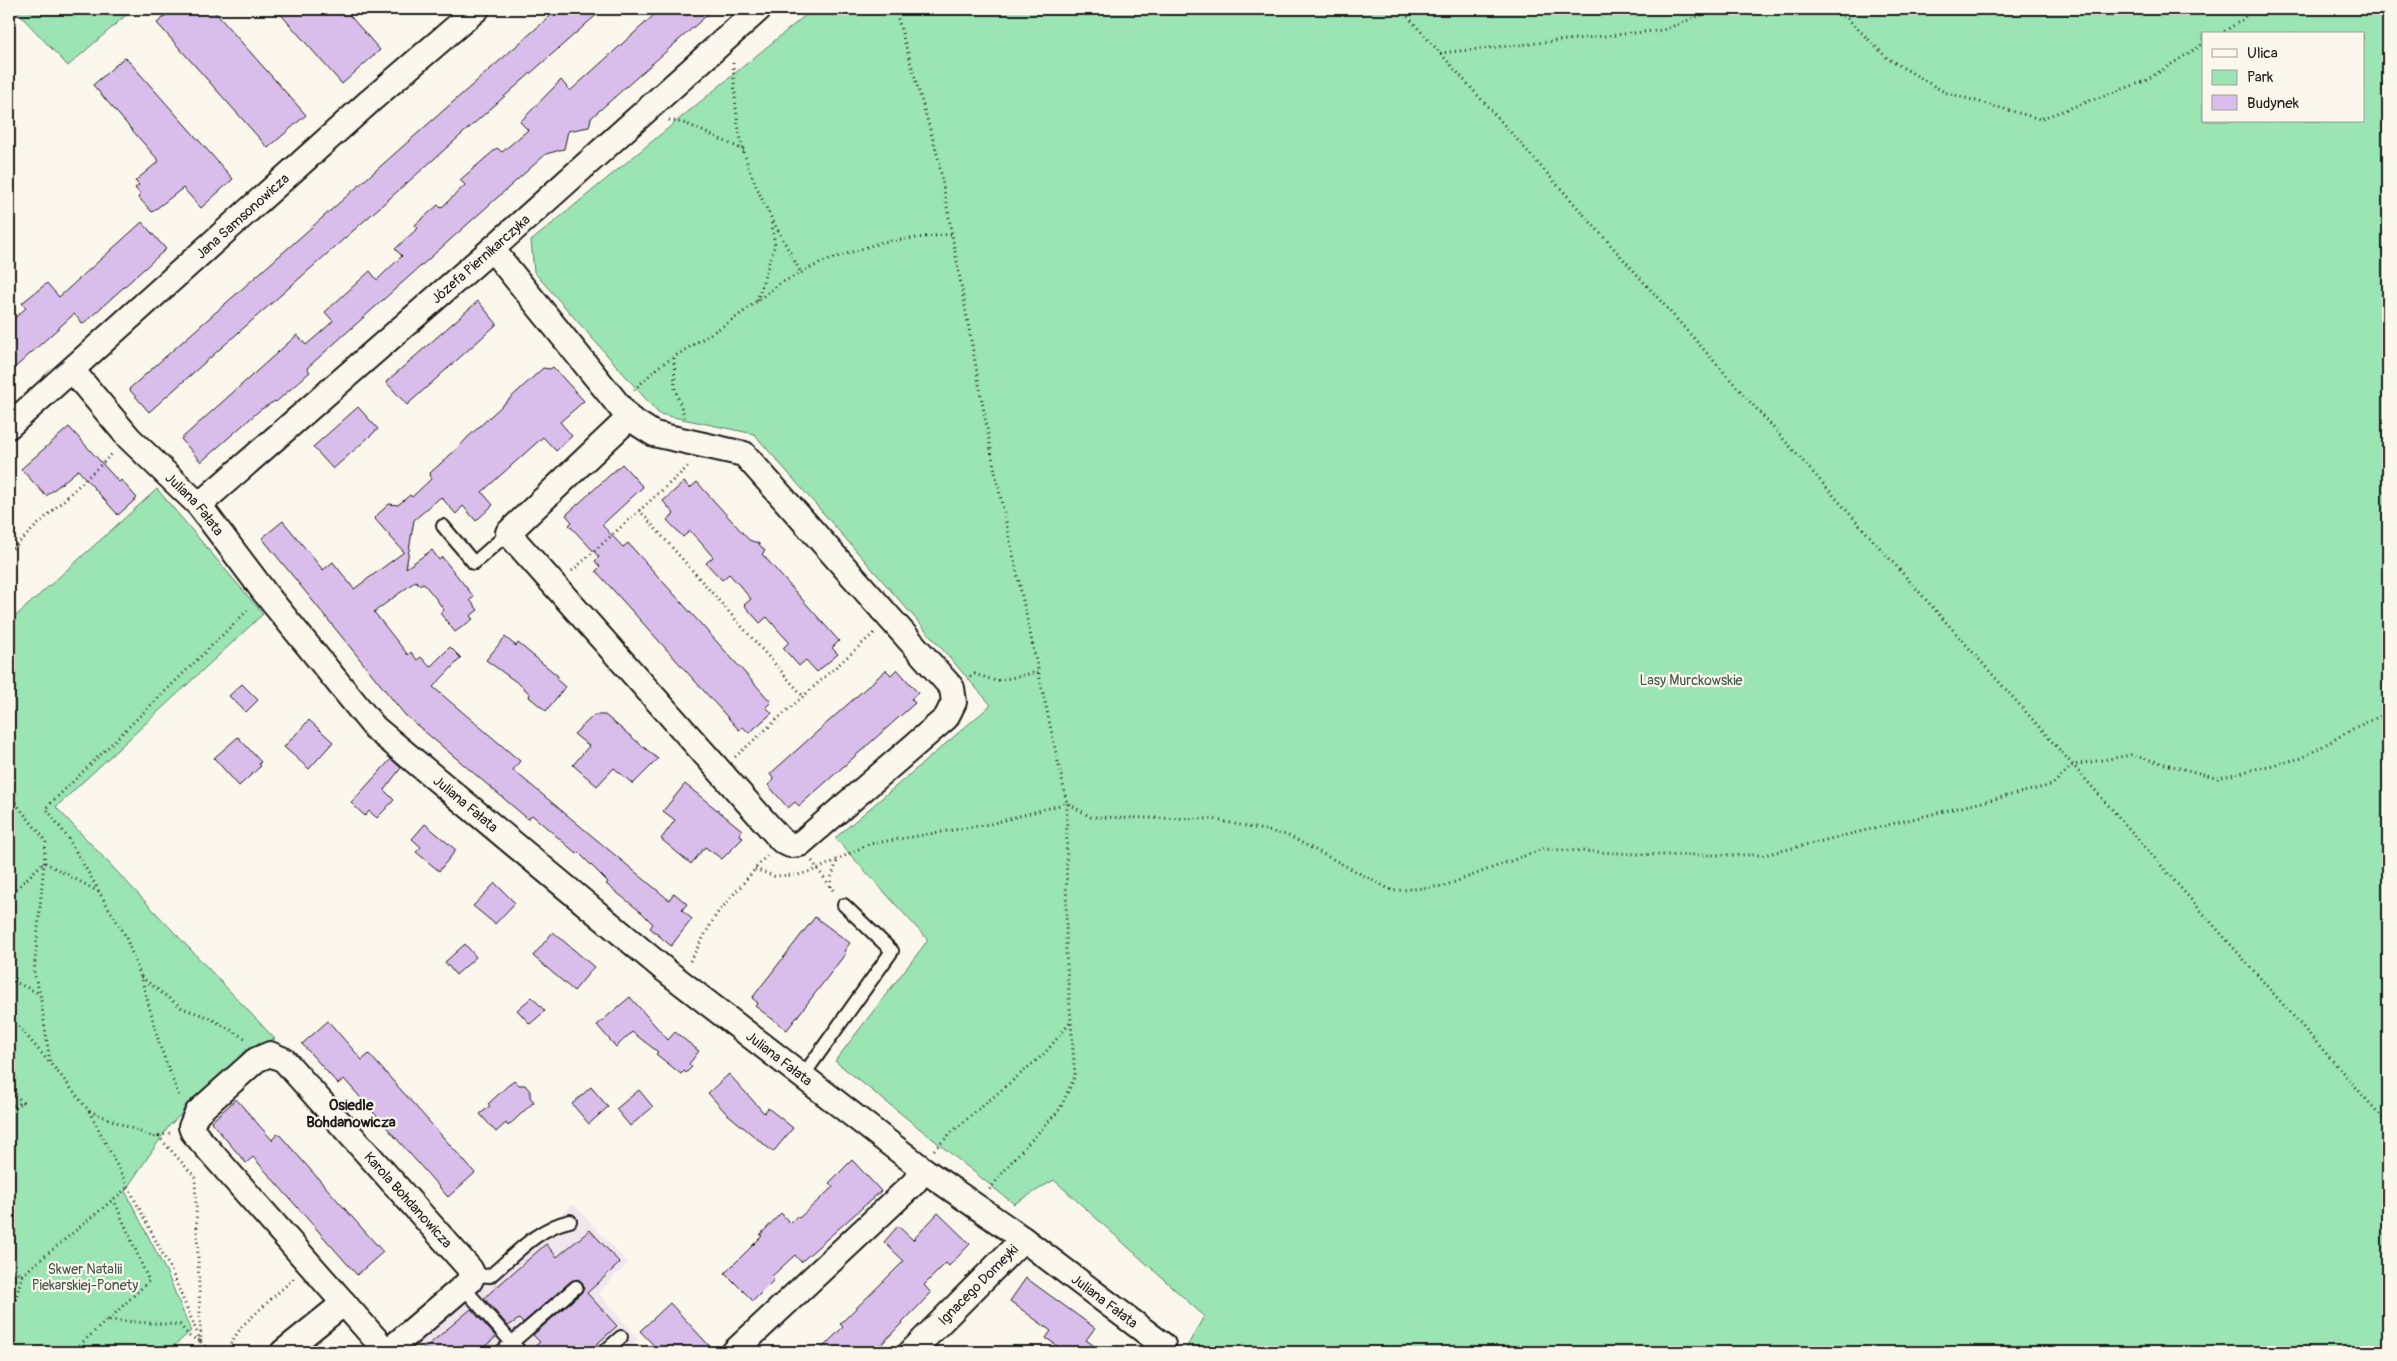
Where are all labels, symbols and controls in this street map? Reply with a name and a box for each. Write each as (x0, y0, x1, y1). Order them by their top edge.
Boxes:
legend (2202, 32, 2364, 122)
text: Ulica (2247, 44, 2278, 63)
text: Park (2247, 68, 2274, 87)
text: Budynek (2247, 94, 2300, 113)
street label: Jana Samsonowicza (192, 170, 292, 262)
street label: Józefa Piernikarczyka (428, 211, 533, 307)
street label: Juliana Fałata (162, 469, 227, 539)
park label: Lasy Murckowskie (1639, 672, 1743, 689)
street label: Juliana Fałata (430, 772, 502, 836)
street label: Juliana Fałata (743, 1027, 816, 1089)
district label: Osiedle Bohdanowicza (306, 1096, 396, 1132)
street label: Karola Bohdanowicza (360, 1148, 456, 1252)
street label: Ignacego Domeyki (934, 1240, 1022, 1328)
park label: Skwer Natalii Piekarskiej-Ponety (32, 1261, 138, 1294)
street label: Juliana Fałata (1068, 1270, 1141, 1332)

